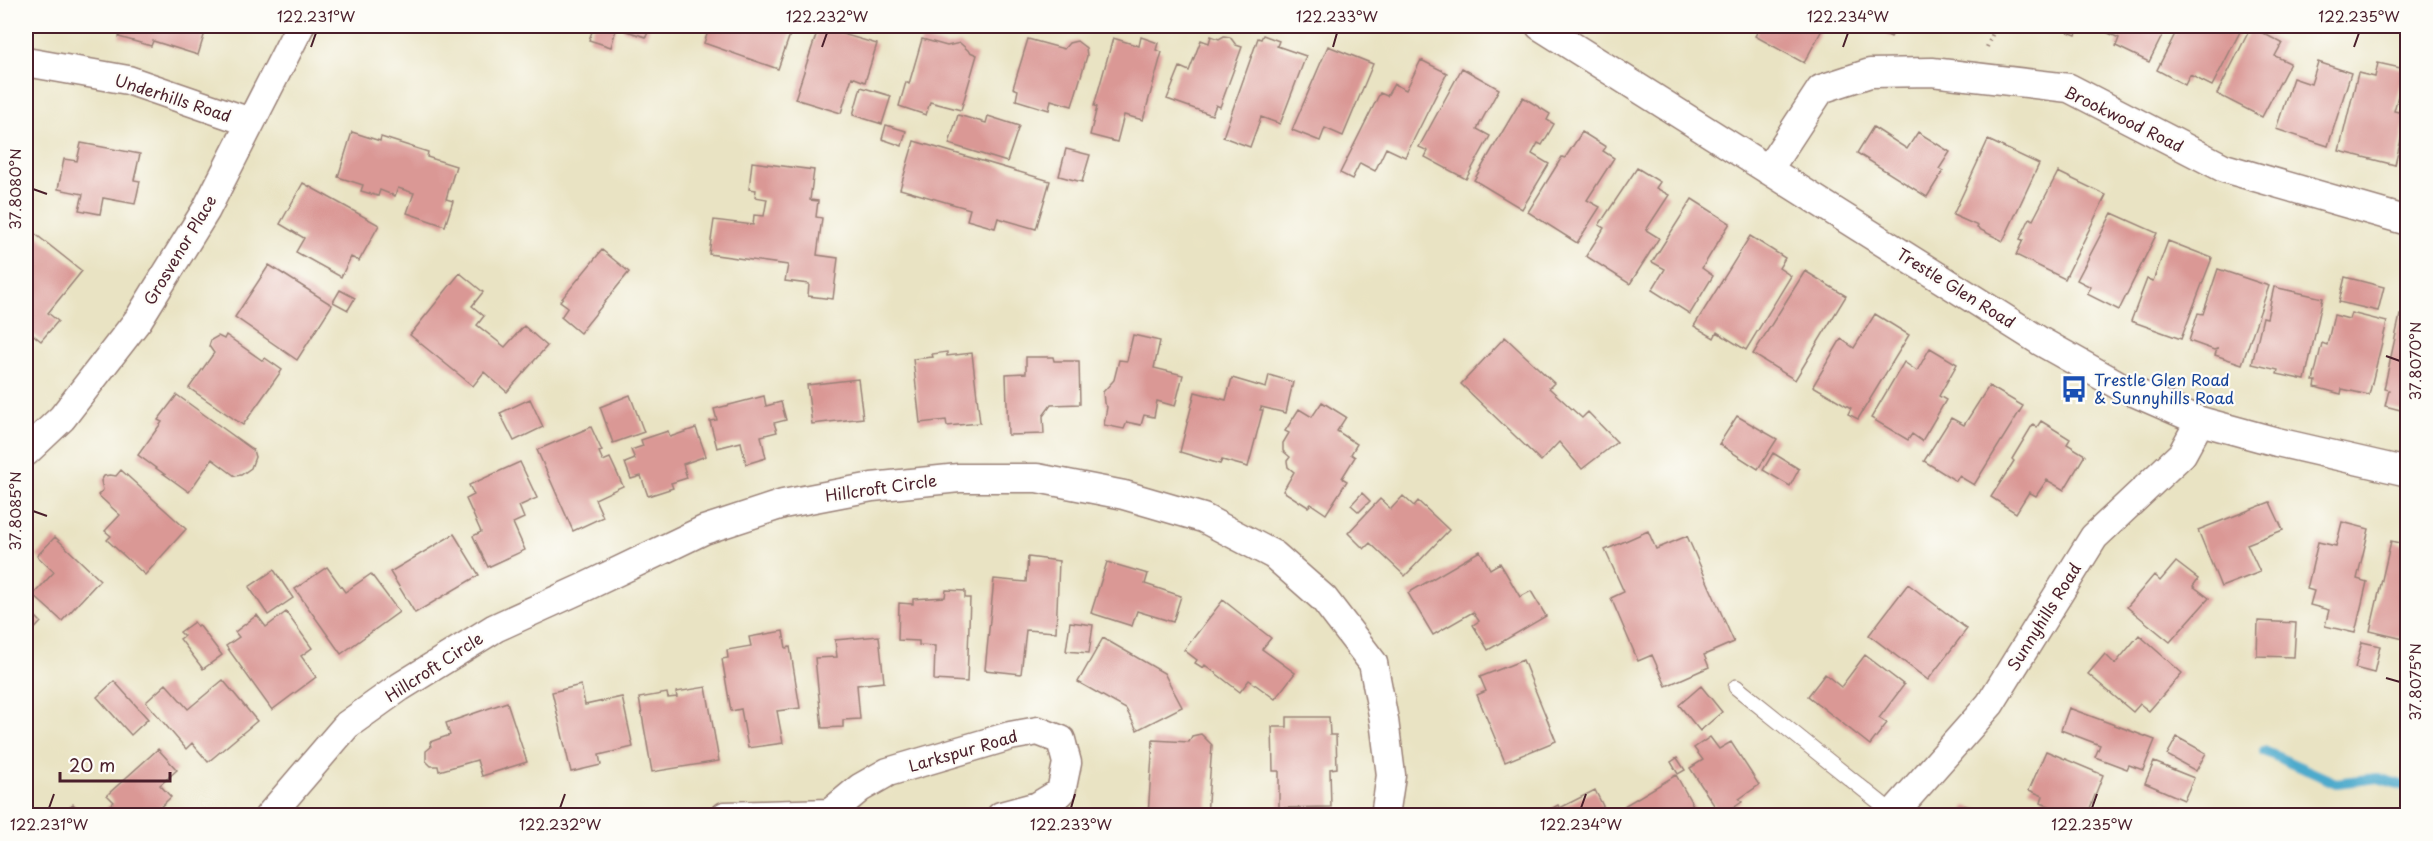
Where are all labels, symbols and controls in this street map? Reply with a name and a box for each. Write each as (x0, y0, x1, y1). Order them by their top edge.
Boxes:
text: 122.231°W (277, 4, 356, 27)
text: 122.232°W (786, 4, 869, 27)
text: 122.233°W (1296, 4, 1379, 27)
text: 122.234°W (1807, 4, 1890, 27)
text: 122.235°W (2318, 4, 2400, 27)
street label: Underhills Road (112, 67, 235, 127)
street label: Brookwood Road (2061, 79, 2188, 157)
text: 37.8080°N (3, 148, 26, 230)
street label: Grosvenor Place (137, 190, 221, 309)
street label: Trestle Glen Road (1893, 241, 2020, 333)
text: 37.8070°N (2403, 321, 2426, 401)
place label: Trestle Glen Road & Sunnyhills Road (2094, 367, 2234, 409)
bus stop icon: Trestle Glen Road & Sunnyhills Road (2059, 374, 2089, 404)
street label: Hillcroft Circle (823, 467, 938, 507)
text: 37.8085°N (3, 471, 26, 551)
street label: Sunnyhills Road (2000, 558, 2086, 675)
street label: Hillcroft Circle (380, 625, 487, 707)
text: 37.8075°N (2403, 643, 2426, 721)
street label: Larkspur Road (905, 723, 1020, 777)
scale bar (60, 745, 170, 783)
text: 20 m (69, 751, 115, 778)
text: 122.231°W (10, 812, 89, 835)
text: 122.232°W (519, 812, 602, 835)
text: 122.233°W (1030, 812, 1113, 835)
text: 122.234°W (1540, 812, 1623, 835)
text: 122.235°W (2051, 812, 2133, 835)

